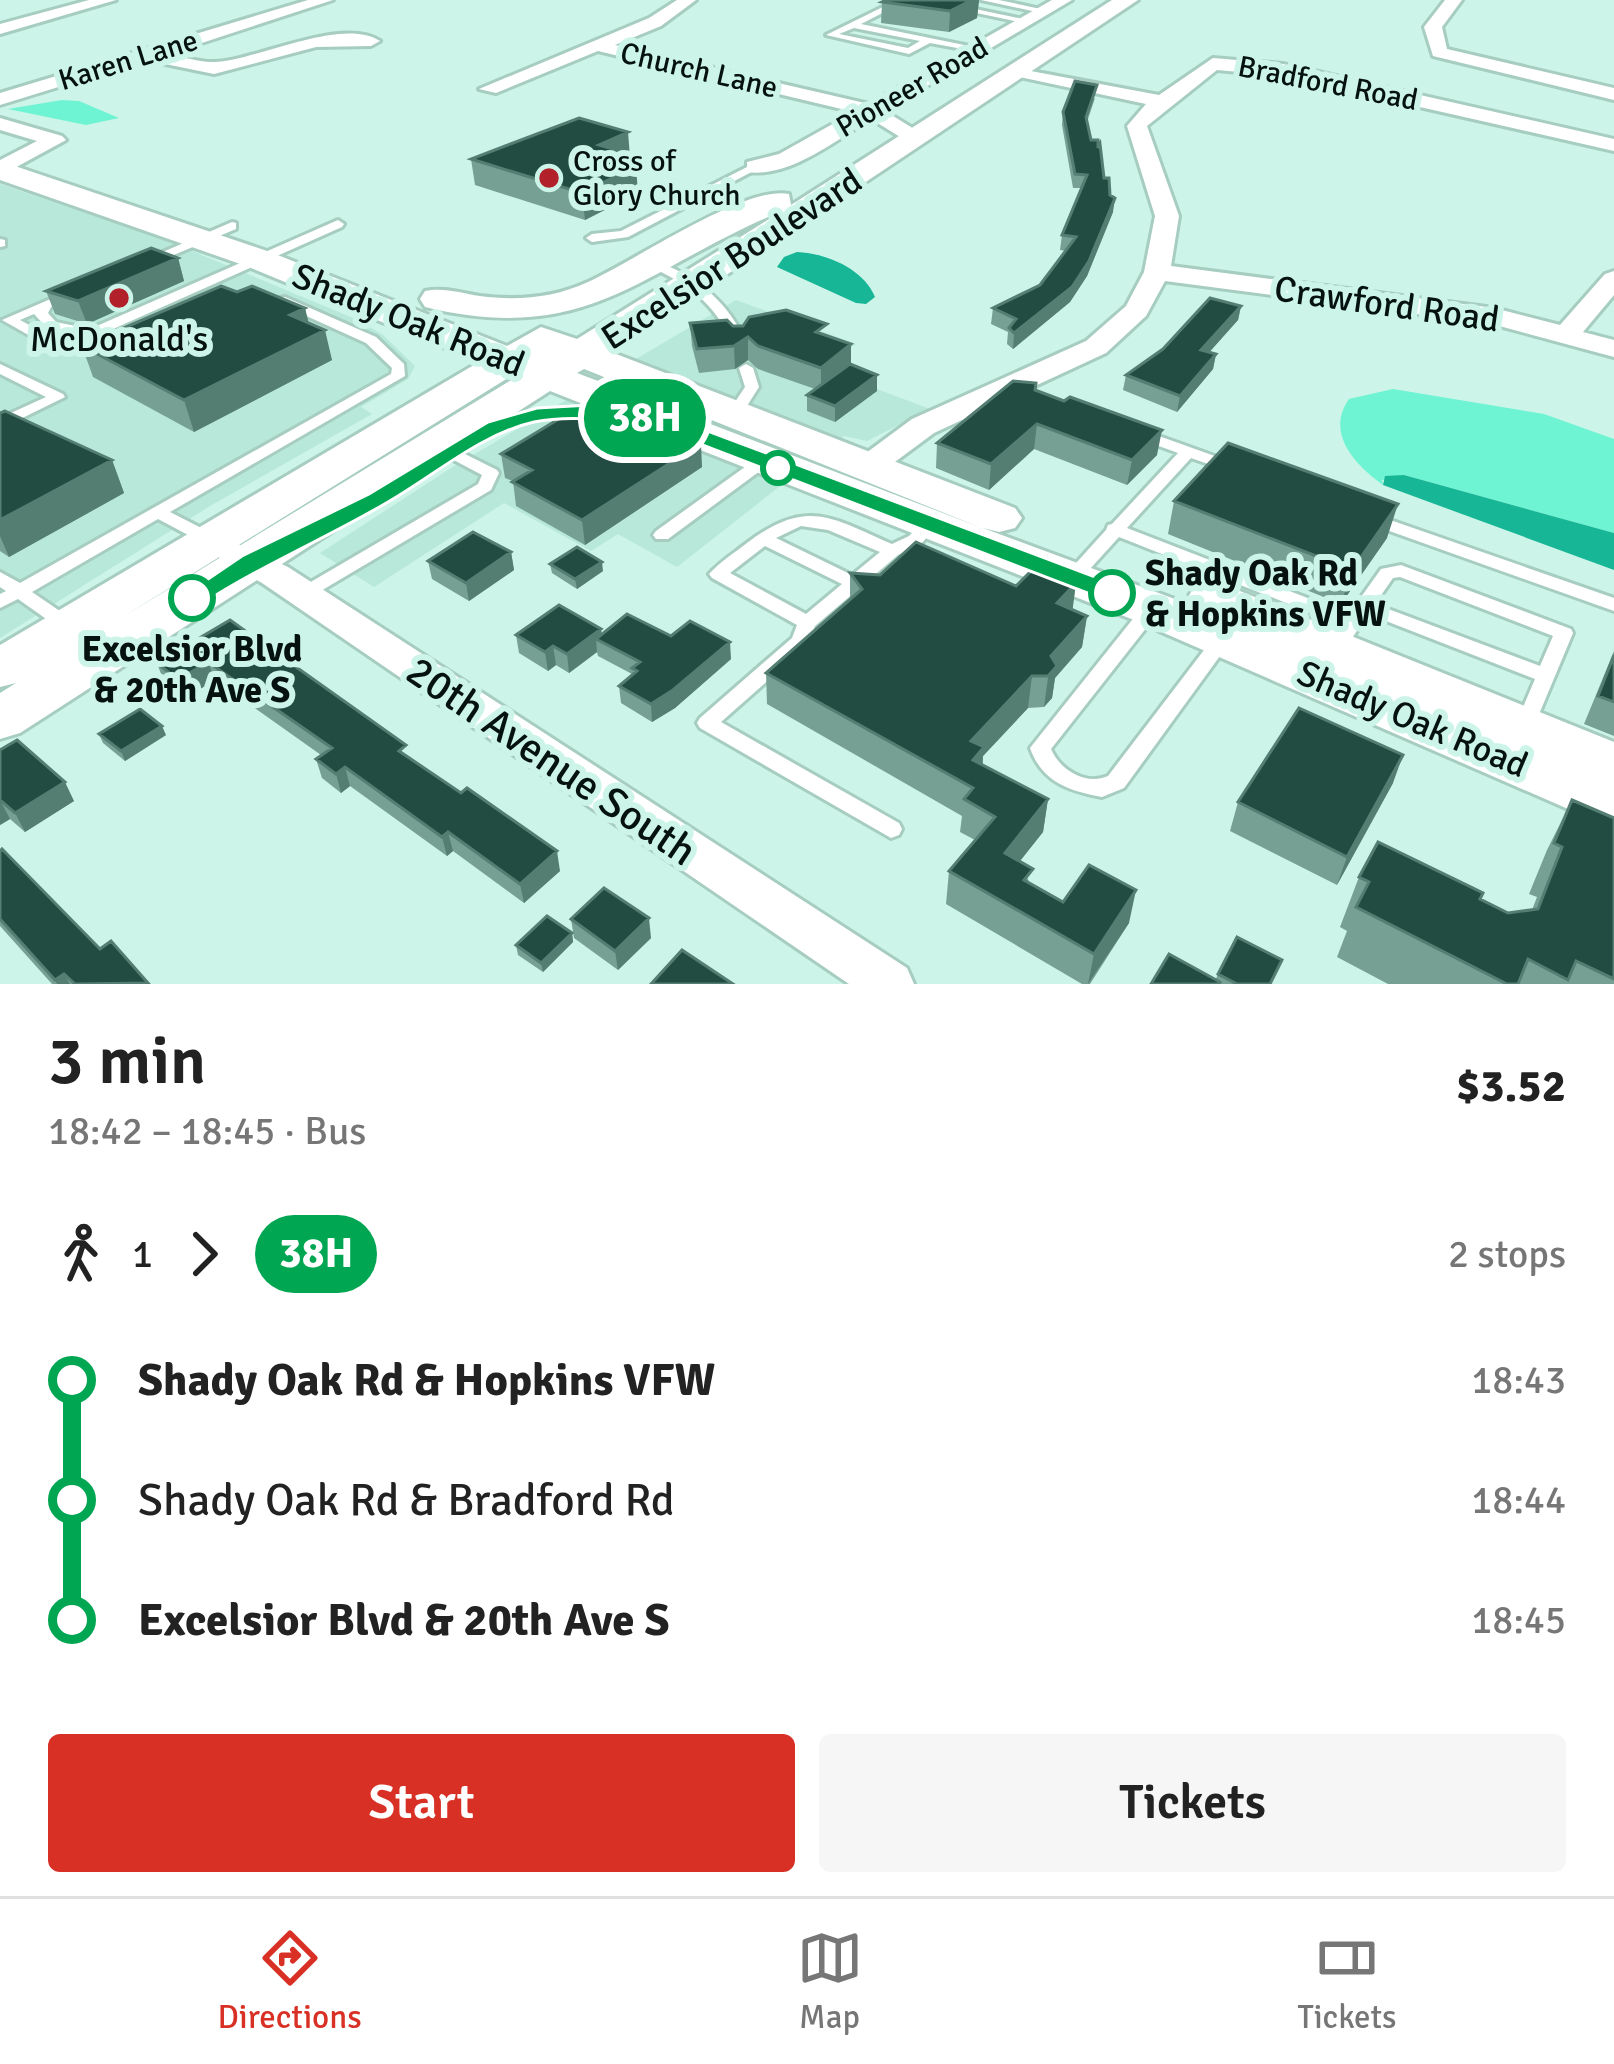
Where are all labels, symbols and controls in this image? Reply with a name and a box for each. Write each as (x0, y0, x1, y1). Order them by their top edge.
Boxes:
street label: Karen Lane (54, 22, 202, 99)
street label: Pioneer Road (830, 29, 995, 146)
street label: Church Lane (617, 34, 781, 107)
street label: Bradford Road (1235, 48, 1421, 119)
place label: Cross of Glory Church (573, 143, 741, 214)
street label: Excelsior Boulevard (593, 158, 871, 360)
marker: Cross of Glory Church (536, 165, 562, 191)
street label: Shady Oak Road (286, 253, 531, 387)
street label: Crawford Road (1271, 266, 1502, 343)
marker: McDonald's (106, 285, 132, 311)
place label: McDonald's (30, 317, 208, 362)
line badge: 38H (576, 379, 714, 457)
text: 38H (608, 392, 682, 443)
unlabelled marker (762, 452, 794, 484)
place label: Shady Oak Rd & Hopkins VFW (1145, 551, 1386, 637)
marker: Shady Oak Rd & Hopkins VFW (1090, 571, 1134, 615)
marker: Excelsior Blvd & 20th Ave S (170, 576, 214, 620)
place label: Excelsior Blvd & 20th Ave S (82, 627, 302, 713)
street label: 20th Avenue South (397, 645, 706, 877)
street label: Shady Oak Road (1290, 651, 1534, 788)
text: 3 min (48, 1021, 206, 1102)
text: $3.52 (1456, 1059, 1566, 1114)
text: 18:42 – 18:45 · Bus (48, 1107, 366, 1155)
icon: walk (48, 1221, 114, 1287)
icon: forward (171, 1221, 237, 1287)
text: 38H (279, 1228, 353, 1279)
text: 1 (132, 1230, 153, 1278)
text: 2 stops (1448, 1230, 1566, 1278)
text: Shady Oak Rd & Hopkins VFW (138, 1353, 715, 1408)
text: 18:43 (1471, 1356, 1566, 1404)
text: Shady Oak Rd & Bradford Rd (138, 1473, 675, 1528)
text: 18:44 (1471, 1476, 1566, 1524)
text: Excelsior Blvd & 20th Ave S (138, 1593, 670, 1648)
text: 18:45 (1471, 1596, 1566, 1644)
button: Start (48, 1734, 795, 1872)
button: Tickets (819, 1734, 1566, 1872)
tab: Directions (217, 1925, 362, 2038)
tab: Map (797, 1925, 863, 2038)
tab: Tickets (1297, 1925, 1397, 2038)

